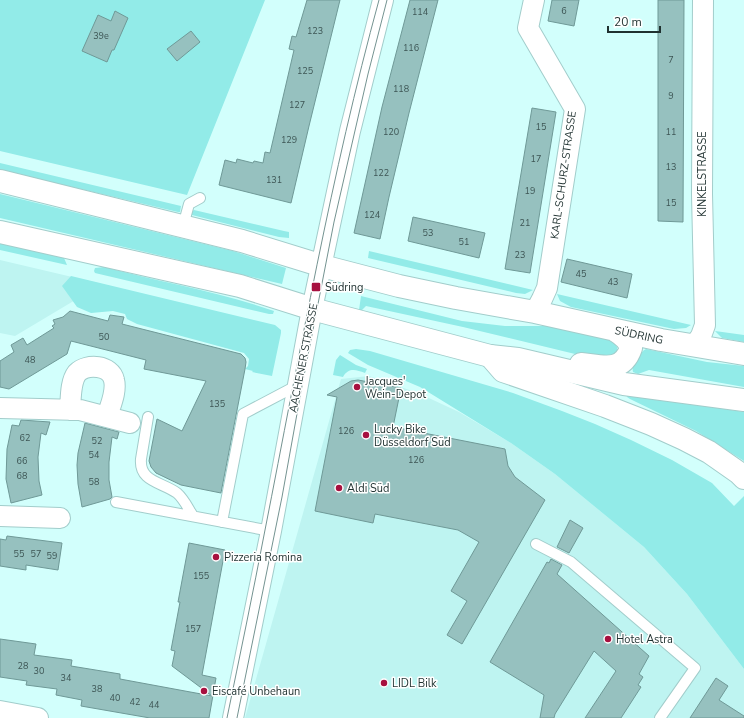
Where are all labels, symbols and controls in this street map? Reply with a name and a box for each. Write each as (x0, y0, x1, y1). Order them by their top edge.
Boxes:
house number: 6 (561, 5, 567, 17)
house number: 114 (412, 6, 429, 18)
scale bar (608, 8, 660, 34)
text: 20 m (614, 14, 642, 30)
house number: 123 (307, 25, 323, 37)
house number: 39e (93, 30, 109, 42)
house number: 116 (403, 42, 419, 54)
house number: 7 (668, 54, 674, 66)
house number: 125 (297, 65, 313, 77)
house number: 118 (393, 83, 409, 95)
house number: 9 (668, 90, 674, 102)
house number: 127 (289, 99, 305, 111)
street label: KARL-SCHURZ-STRASSE (547, 110, 580, 240)
house number: 15 (536, 121, 546, 133)
house number: 120 (383, 126, 399, 138)
house number: 11 (666, 126, 676, 138)
street label: KINKELSTRASSE (695, 131, 710, 217)
house number: 129 (281, 134, 297, 146)
house number: 17 (531, 153, 541, 165)
house number: 13 (666, 161, 676, 173)
house number: 122 (373, 167, 389, 179)
house number: 131 (266, 174, 282, 186)
house number: 19 (525, 185, 535, 197)
house number: 15 (666, 197, 676, 209)
house number: 124 (364, 209, 381, 221)
house number: 21 (520, 217, 530, 229)
house number: 53 (423, 227, 433, 239)
house number: 51 (459, 236, 469, 248)
house number: 23 (515, 249, 525, 261)
house number: 45 (576, 268, 586, 280)
house number: 43 (608, 276, 618, 288)
place label: Südring (325, 280, 364, 295)
marker: Südring (310, 281, 322, 293)
street label: AACHENER STRASSE (286, 302, 321, 414)
street label: SÜDRING (613, 323, 665, 348)
house number: 50 (99, 331, 109, 343)
house number: 48 (25, 354, 35, 366)
place label: Jacques' Wein-Depot (364, 374, 426, 402)
marker: Jacques' Wein-Depot (352, 382, 362, 392)
house number: 135 (209, 398, 225, 410)
place label: Lucky Bike Düsseldorf Süd (374, 422, 451, 450)
house number: 126 (338, 425, 354, 437)
marker: Lucky Bike Düsseldorf Süd (361, 430, 371, 440)
house number: 62 (20, 432, 30, 444)
house number: 52 (92, 435, 102, 447)
house number: 54 (89, 449, 100, 461)
house number: 126 (408, 454, 424, 466)
house number: 66 (17, 455, 27, 467)
house number: 68 (17, 470, 27, 482)
house number: 58 (89, 476, 99, 488)
place label: Aldi Süd (347, 481, 389, 496)
marker: Aldi Süd (334, 483, 344, 493)
house number: 55 (14, 548, 24, 560)
house number: 57 (31, 548, 41, 560)
house number: 59 (47, 550, 57, 562)
place label: Pizzeria Romina (224, 550, 302, 565)
marker: Pizzeria Romina (211, 552, 221, 562)
house number: 155 (193, 570, 209, 582)
house number: 157 (185, 623, 201, 635)
place label: Hotel Astra (616, 632, 673, 647)
marker: Hotel Astra (603, 634, 613, 644)
house number: 28 (18, 660, 28, 672)
house number: 30 (34, 665, 44, 677)
house number: 34 (61, 672, 72, 684)
place label: LIDL Bilk (392, 676, 437, 691)
marker: LIDL Bilk (379, 678, 389, 688)
house number: 38 (92, 683, 102, 695)
place label: Eiscafé Unbehaun (212, 684, 300, 699)
marker: Eiscafé Unbehaun (199, 686, 209, 696)
house number: 40 (110, 692, 120, 704)
house number: 42 (130, 696, 140, 708)
house number: 44 (149, 699, 160, 711)

